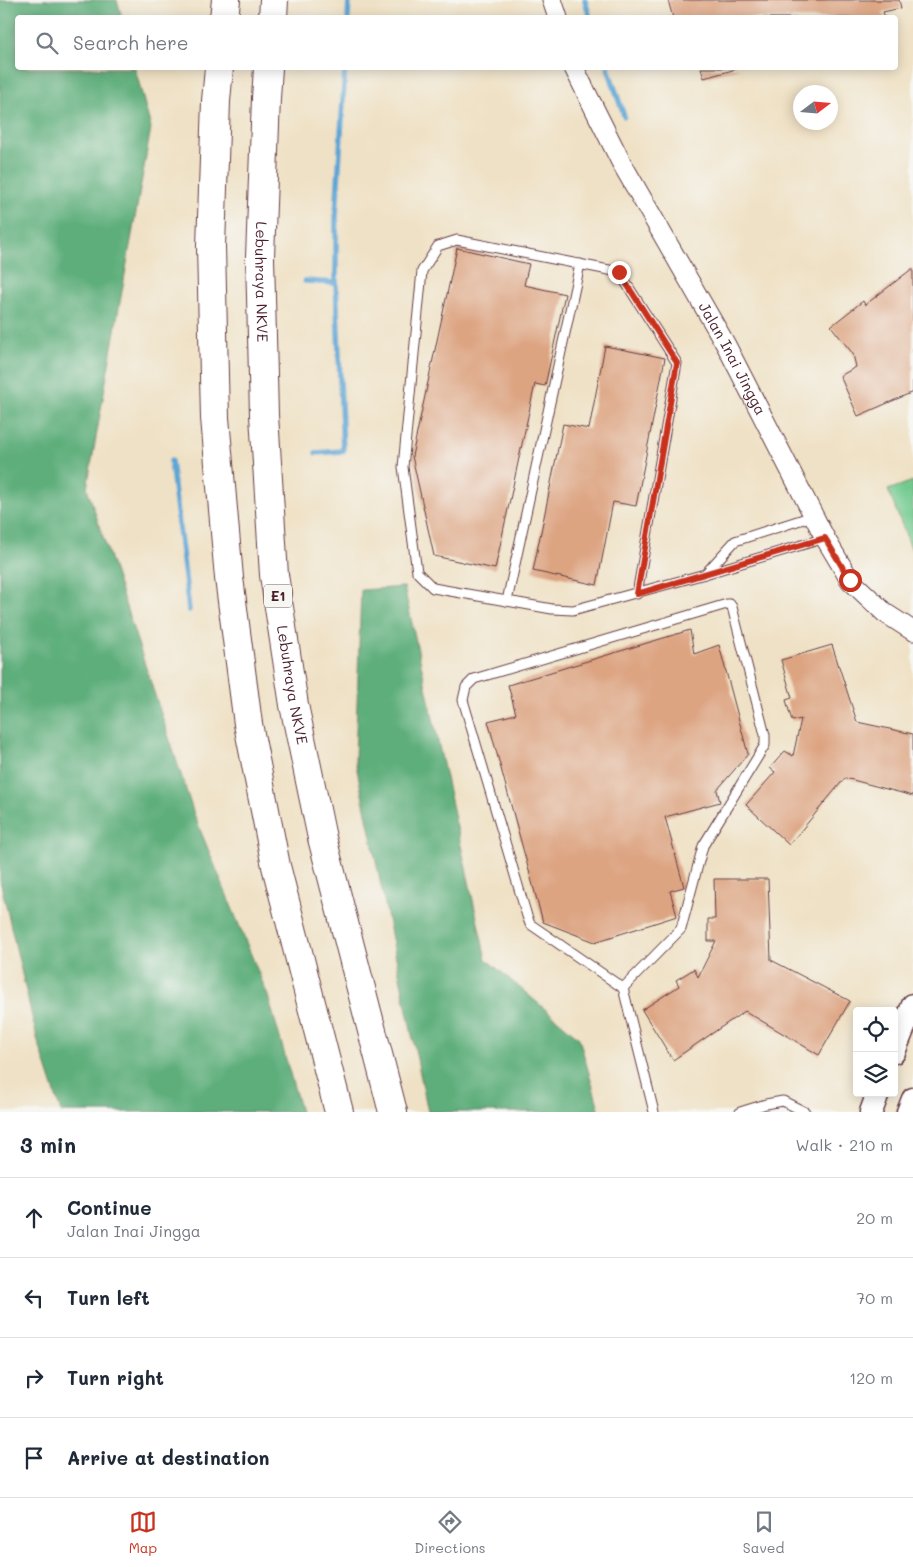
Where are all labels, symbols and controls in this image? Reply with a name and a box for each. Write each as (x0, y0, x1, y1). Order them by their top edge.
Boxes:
search box (15, 15, 898, 70)
icon: search (33, 29, 61, 57)
text: Search here (73, 30, 189, 55)
north arrow (793, 85, 838, 130)
street label: Lebuhraya NKVE (251, 221, 273, 343)
route end (608, 261, 631, 284)
street label: Jalan Inai Jingga (694, 298, 771, 418)
route start (839, 569, 862, 592)
road number: E1 (264, 584, 292, 608)
street label: Lebuhraya NKVE (273, 624, 313, 747)
map controls (853, 1007, 898, 1097)
button: locate (853, 1007, 898, 1052)
button: layers (853, 1052, 898, 1097)
text: 3 min (20, 1131, 76, 1158)
text: Walk · 210 m (795, 1134, 893, 1155)
text: Continue (67, 1195, 152, 1220)
icon: ahead (20, 1204, 48, 1232)
text: 20 m (856, 1207, 893, 1228)
text: Jalan Inai Jingga (67, 1220, 201, 1241)
icon: left (20, 1284, 48, 1312)
text: Turn left (67, 1285, 150, 1310)
text: 70 m (856, 1287, 893, 1308)
icon: right (20, 1364, 48, 1392)
text: Turn right (67, 1365, 164, 1390)
text: 120 m (849, 1367, 893, 1388)
icon: arrive (20, 1444, 48, 1472)
text: Arrive at destination (67, 1445, 270, 1470)
tab: Map (129, 1508, 157, 1557)
tab: Directions (414, 1508, 486, 1557)
tab: Saved (743, 1508, 784, 1557)

